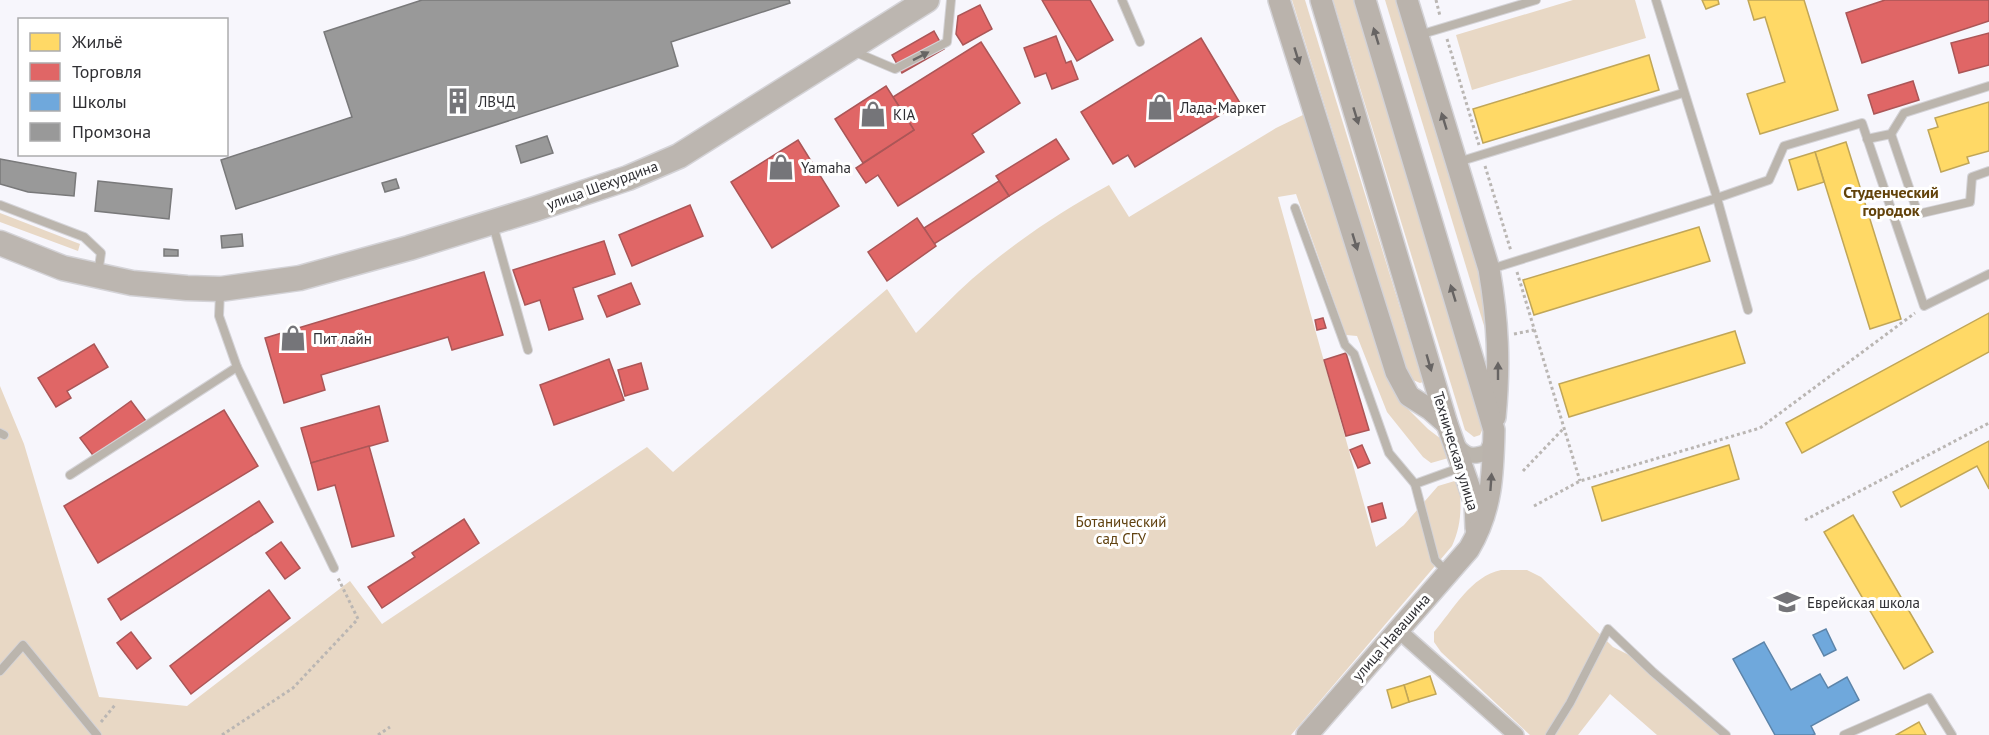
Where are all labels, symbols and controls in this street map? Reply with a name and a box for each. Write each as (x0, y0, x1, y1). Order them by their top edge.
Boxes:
legend (18, 18, 228, 156)
one-way arrow (1371, 27, 1380, 45)
text: Жильё (71, 30, 123, 53)
one-way arrow (1293, 47, 1302, 65)
one-way arrow (912, 51, 929, 60)
text: Торговля (72, 60, 142, 83)
building icon: ЛВЧД (443, 86, 473, 116)
text: Школы (72, 90, 127, 113)
place label: ЛВЧД (477, 92, 515, 111)
shop icon: Лада-Маркет (1145, 92, 1175, 122)
place label: Лада-Маркет (1179, 98, 1266, 117)
shop icon: KIA (858, 99, 888, 129)
place label: KIA (893, 105, 916, 124)
one-way arrow (1352, 107, 1361, 125)
one-way arrow (1439, 112, 1448, 130)
text: Промзона (72, 120, 151, 143)
shop icon: Yamaha (766, 152, 796, 182)
street label: улица Шехурдина (544, 156, 660, 214)
place label: Yamaha (801, 158, 851, 177)
district label: Студенческий городок (1843, 182, 1939, 220)
one-way arrow (1351, 233, 1361, 251)
one-way arrow (1448, 284, 1457, 302)
shop icon: Пит лайн (278, 323, 308, 353)
place label: Пит лайн (313, 329, 372, 348)
one-way arrow (1425, 354, 1434, 372)
one-way arrow (1493, 362, 1503, 381)
street label: Техническая улица (1429, 389, 1483, 513)
one-way arrow (1487, 473, 1496, 492)
park label: Ботанический сад СГУ (1076, 512, 1166, 548)
school or university icon: Еврейская школа (1772, 587, 1802, 617)
street label: улица Навашина (1348, 589, 1434, 685)
place label: Еврейская школа (1807, 593, 1920, 612)

